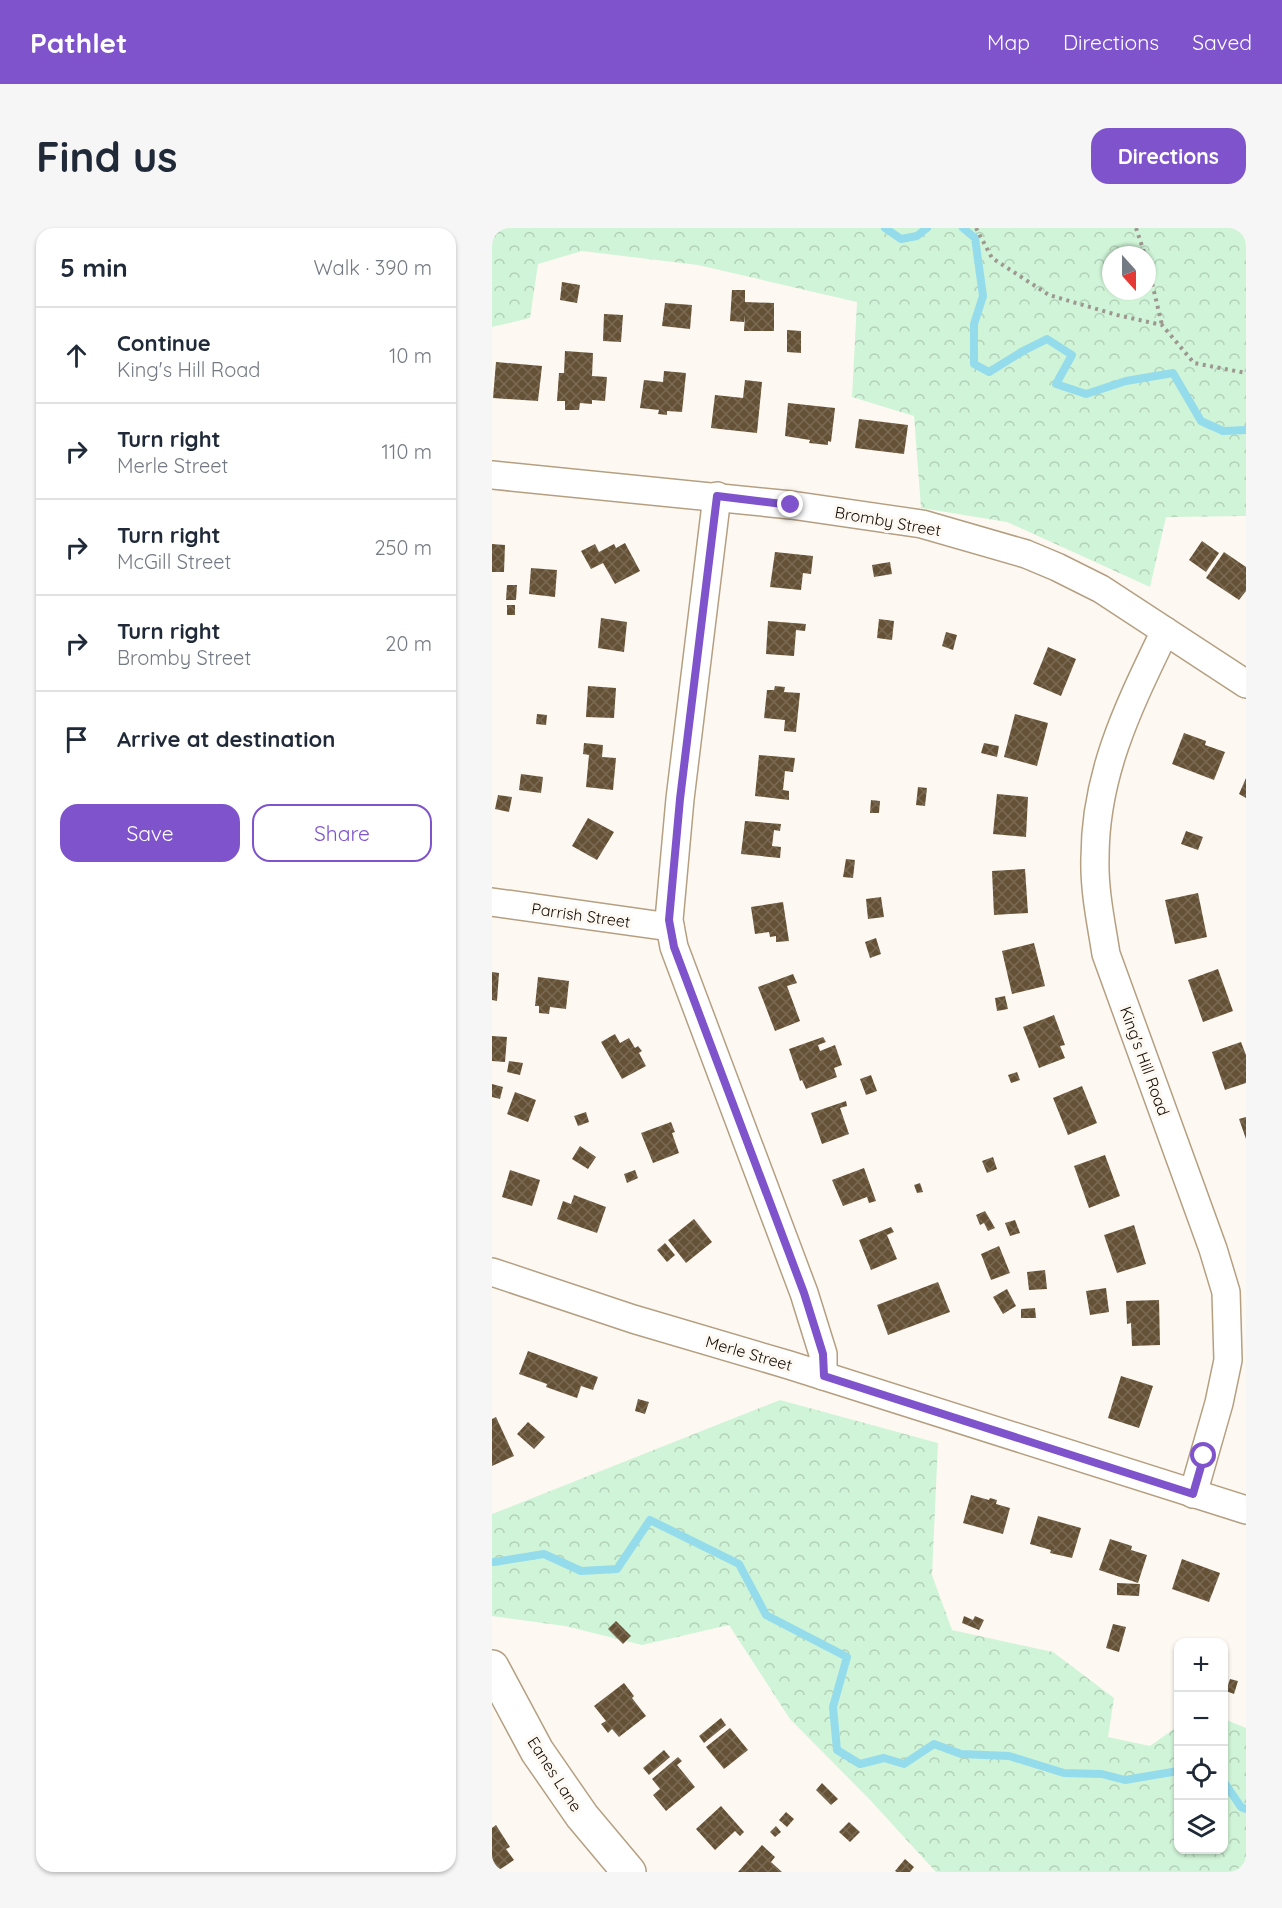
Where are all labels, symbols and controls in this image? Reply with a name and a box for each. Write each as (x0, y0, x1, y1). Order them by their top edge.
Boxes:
text: Pathlet (30, 25, 127, 60)
text: Map (987, 29, 1030, 55)
text: Directions (1063, 29, 1159, 55)
text: Saved (1192, 29, 1252, 55)
button: Directions (1091, 128, 1246, 184)
text: Find us (36, 130, 178, 183)
north arrow (1102, 246, 1156, 300)
text: 5 min (60, 251, 128, 284)
text: Walk · 390 m (313, 255, 432, 280)
text: Continue (117, 329, 211, 357)
icon: ahead (60, 339, 93, 372)
text: 10 m (389, 343, 432, 368)
text: King's Hill Road (117, 357, 260, 382)
text: Turn right (117, 425, 221, 453)
icon: right (60, 435, 93, 468)
text: 110 m (382, 439, 432, 464)
text: Merle Street (117, 453, 228, 478)
route end (777, 491, 803, 517)
street label: Bromby Street (833, 502, 943, 540)
text: Turn right (117, 521, 221, 549)
icon: right (60, 531, 93, 564)
text: 250 m (374, 535, 432, 560)
text: McGill Street (117, 549, 231, 574)
text: Turn right (117, 617, 221, 645)
icon: right (60, 627, 93, 660)
text: 20 m (385, 631, 432, 656)
text: Bromby Street (117, 645, 251, 670)
icon: arrive (60, 723, 93, 756)
text: Arrive at destination (117, 725, 335, 753)
button: Save (60, 804, 240, 862)
button: Share (252, 804, 432, 862)
street label: Parrish Street (530, 898, 632, 932)
street label: King's Hill Road (1116, 1004, 1174, 1118)
street label: Merle Street (703, 1331, 795, 1375)
route start (1190, 1442, 1216, 1468)
map controls (1174, 1638, 1228, 1854)
button: + (1174, 1638, 1228, 1692)
button: − (1174, 1692, 1228, 1746)
street label: Eanes Lane (523, 1733, 587, 1815)
button: locate (1174, 1746, 1228, 1800)
button: layers (1174, 1800, 1228, 1854)

